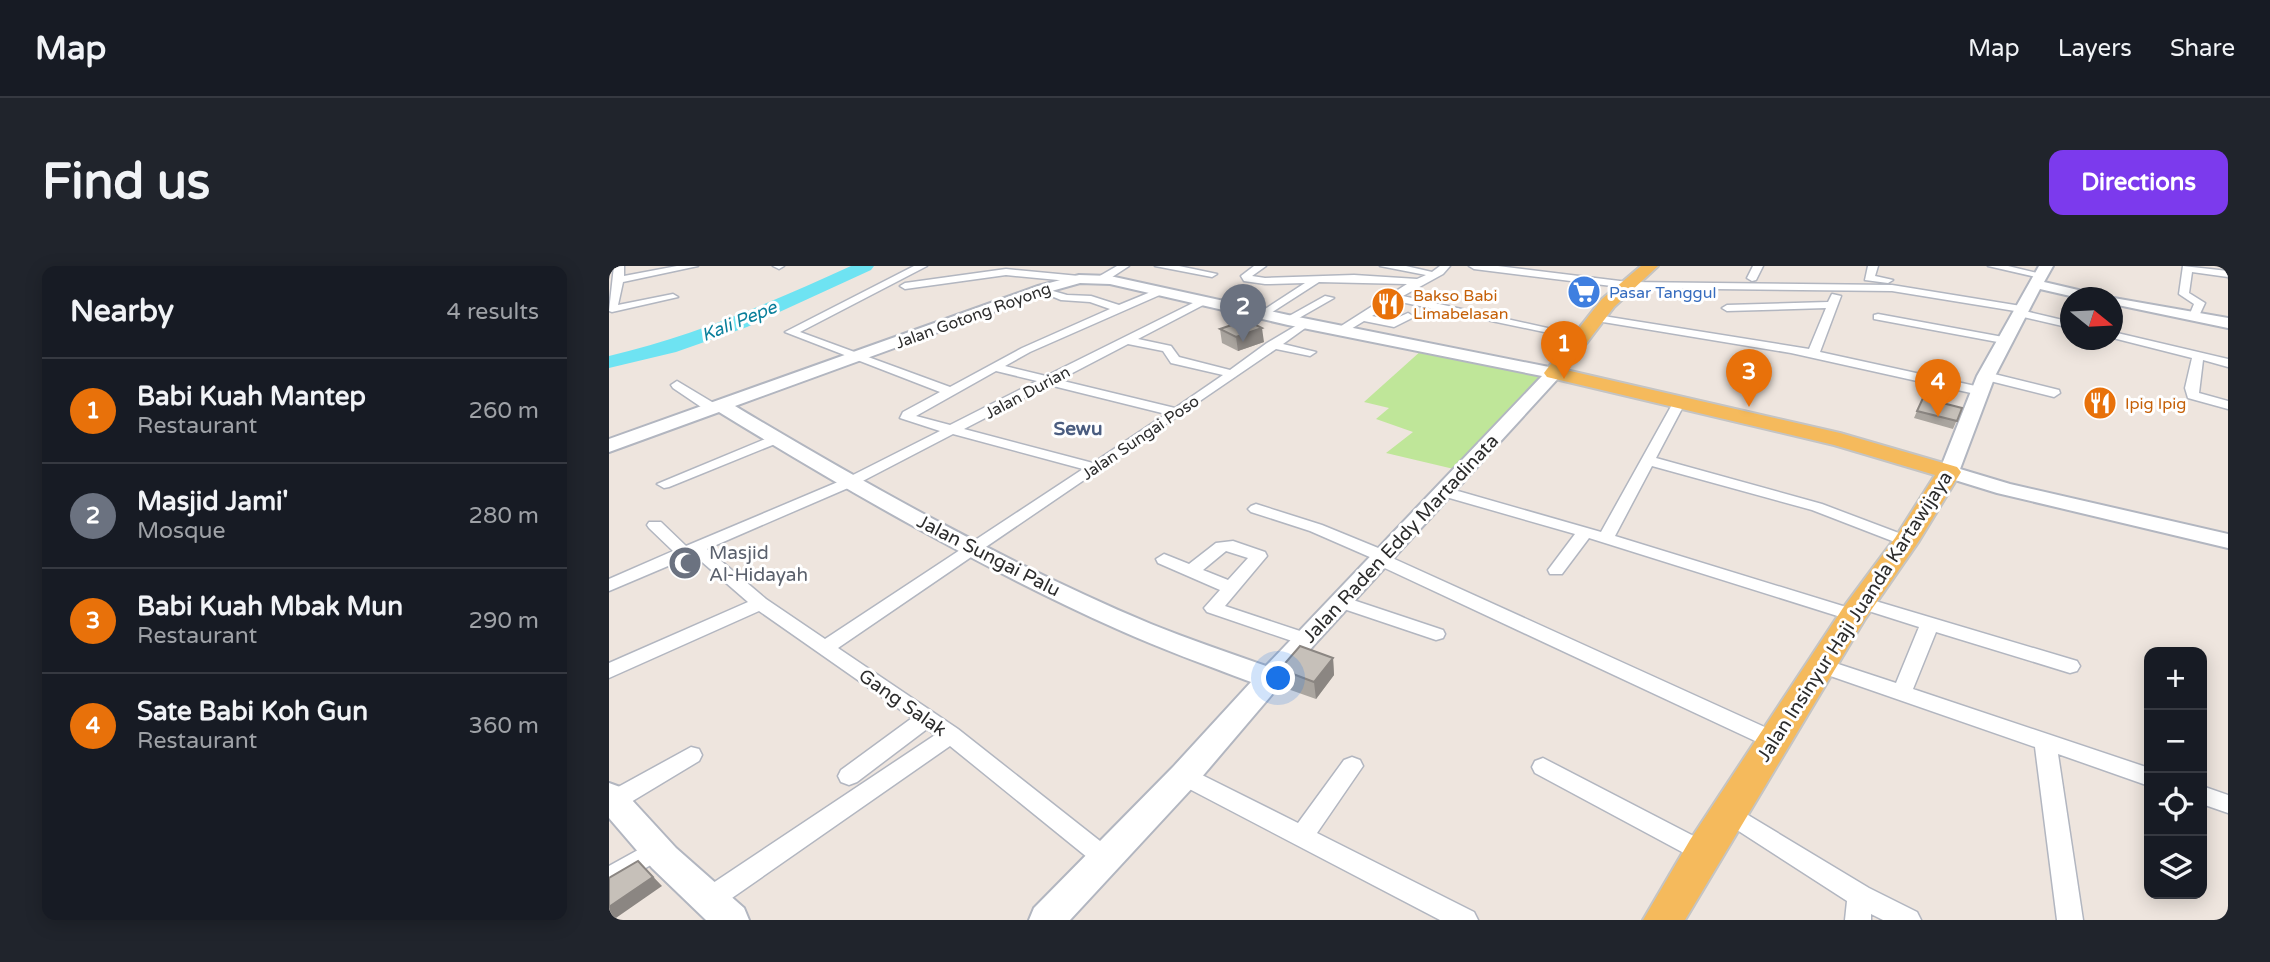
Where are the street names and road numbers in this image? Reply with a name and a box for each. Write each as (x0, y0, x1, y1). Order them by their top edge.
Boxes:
street label: Jalan Gotong Royong (893, 279, 1054, 353)
street label: Jalan Durian (981, 362, 1074, 424)
street label: Jalan Sungai Poso (1078, 391, 1203, 485)
street label: Jalan Raden Eddy Martadinata (1298, 430, 1503, 647)
street label: Jalan Insinyur Haji Juanda Kartawijaya (1753, 467, 1957, 766)
street label: Jalan Sungai Palu (913, 510, 1064, 601)
street label: Gang Salak (854, 665, 950, 741)

